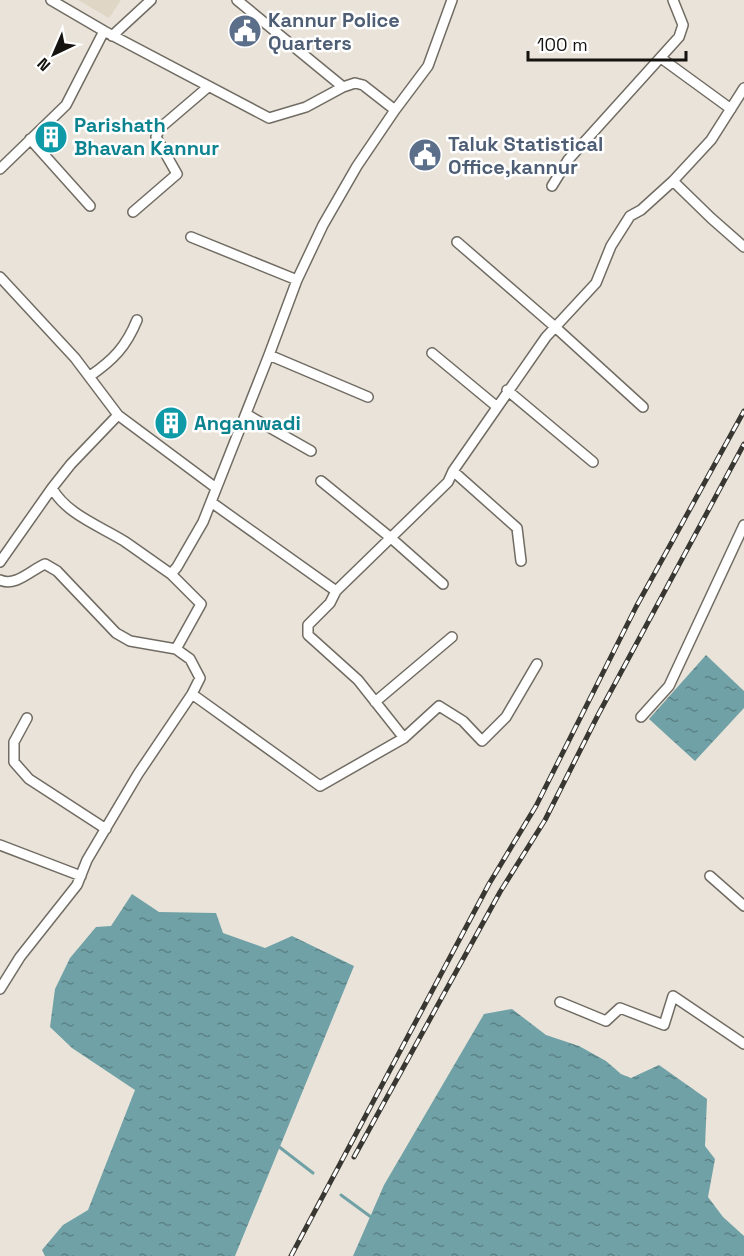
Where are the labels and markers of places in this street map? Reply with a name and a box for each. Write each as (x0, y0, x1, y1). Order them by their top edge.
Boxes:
place label: Kannur Police Quarters (268, 7, 400, 56)
public building icon: Kannur Police Quarters (227, 13, 263, 49)
place label: Parishath Bhavan Kannur (74, 112, 219, 161)
building icon: Parishath Bhavan Kannur (33, 119, 69, 155)
place label: Taluk Statistical Office,kannur (448, 131, 603, 180)
public building icon: Taluk Statistical Office,kannur (407, 137, 443, 173)
building icon: Anganwadi (153, 405, 189, 441)
place label: Anganwadi (194, 410, 301, 436)

